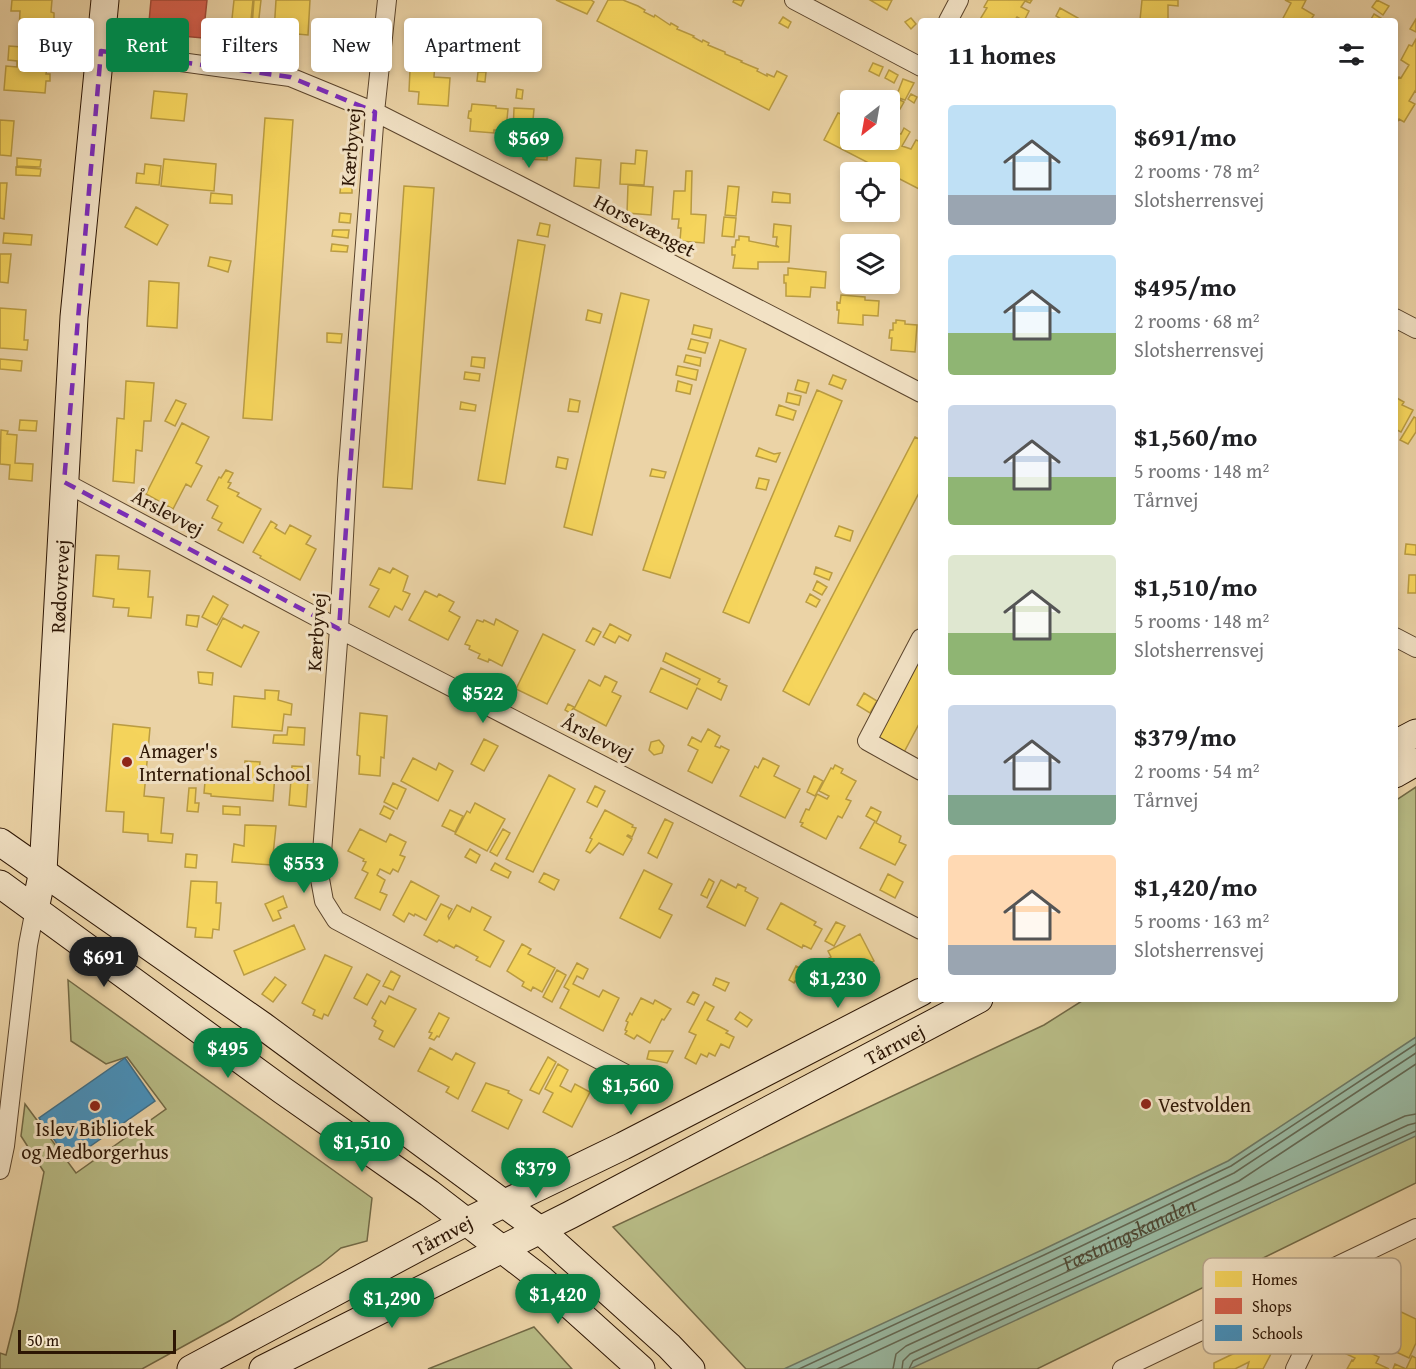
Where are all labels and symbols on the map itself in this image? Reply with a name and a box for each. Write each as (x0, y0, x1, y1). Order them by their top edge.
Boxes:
north arrow (840, 90, 900, 150)
street label: Kærbyvej (332, 107, 368, 187)
pin: $569 (493, 118, 565, 169)
street label: Horsevænget (589, 186, 701, 264)
street label: Årslevvej (127, 481, 209, 543)
street label: Rødovrevej (42, 539, 76, 634)
street label: Kærbyvej (299, 592, 333, 672)
pin: $522 (447, 673, 519, 724)
street label: Årslevvej (557, 706, 639, 768)
place label: Amager's International School (139, 736, 311, 788)
marker: Amager's International School (120, 755, 134, 769)
pin: $553 (268, 843, 340, 894)
pin: $691 (68, 937, 140, 988)
pin: $1,230 (789, 958, 887, 1009)
street label: Tårnvej (859, 1016, 929, 1072)
pin: $495 (192, 1028, 264, 1079)
pin: $1,560 (582, 1065, 680, 1116)
place label: Vestvolden (1158, 1090, 1251, 1119)
marker: Vestvolden (1139, 1097, 1153, 1111)
marker: Islev Bibliotek og Medborgerhus (88, 1099, 102, 1113)
place label: Islev Bibliotek og Medborgerhus (21, 1114, 169, 1166)
pin: $1,510 (313, 1122, 411, 1173)
pin: $379 (500, 1148, 572, 1199)
water label: Fæstningskanalen (1056, 1188, 1201, 1279)
street label: Tårnvej (407, 1207, 477, 1263)
legend (1203, 1258, 1401, 1354)
text: Homes (1252, 1267, 1298, 1291)
pin: $1,420 (509, 1274, 607, 1325)
pin: $1,290 (343, 1278, 441, 1329)
text: Shops (1252, 1294, 1292, 1318)
text: Schools (1252, 1321, 1303, 1345)
scale bar (18, 1327, 176, 1354)

